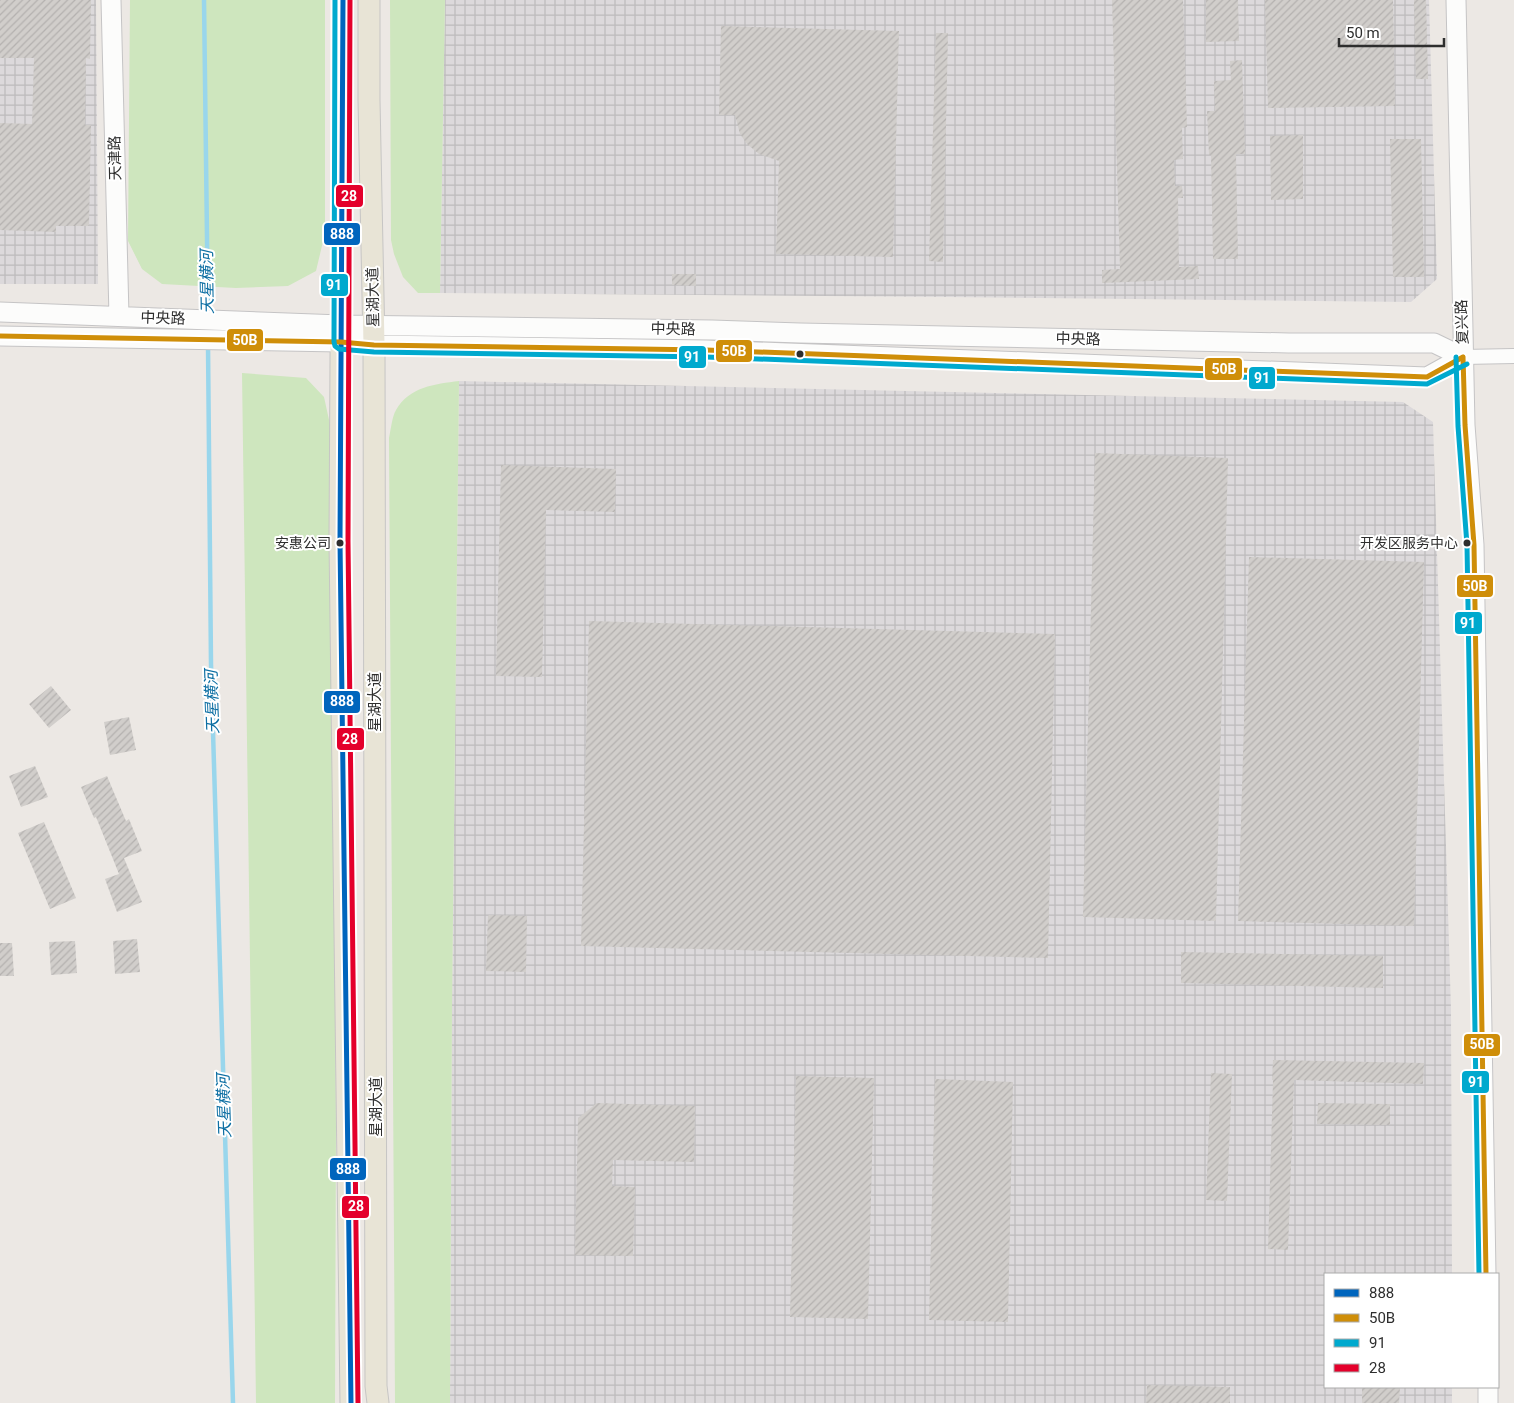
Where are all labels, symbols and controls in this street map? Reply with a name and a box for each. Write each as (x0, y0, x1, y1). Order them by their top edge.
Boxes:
scale bar (1339, 15, 1444, 47)
text: 50 m (1346, 24, 1380, 42)
street label: 天津路 (106, 135, 124, 181)
line badge: 28 (335, 184, 364, 208)
text: 28 (341, 188, 357, 204)
line badge: 888 (323, 222, 361, 246)
text: 888 (330, 226, 354, 242)
water label: 天星横河 (197, 247, 217, 314)
street label: 星湖大道 (363, 267, 383, 327)
line badge: 91 (320, 273, 349, 297)
text: 91 (326, 277, 342, 293)
street label: 复兴路 (1452, 299, 1472, 345)
street label: 中央路 (140, 308, 186, 328)
street label: 中央路 (650, 320, 696, 338)
line badge: 50B (226, 328, 264, 352)
street label: 中央路 (1055, 330, 1101, 348)
text: 50B (233, 332, 258, 348)
line badge: 50B (715, 339, 753, 363)
text: 50B (722, 343, 747, 359)
line badge: 91 (678, 345, 707, 369)
text: 91 (684, 349, 700, 365)
unlabelled marker (795, 349, 805, 359)
line badge: 50B (1204, 357, 1243, 381)
text: 50B (1212, 361, 1237, 377)
line badge: 91 (1248, 366, 1276, 390)
text: 91 (1254, 370, 1270, 386)
place label: 安惠公司 (275, 535, 331, 551)
place label: 开发区服务中心 (1360, 535, 1458, 551)
marker: 安惠公司 (335, 538, 345, 548)
marker: 开发区服务中心 (1462, 538, 1472, 548)
line badge: 50B (1456, 574, 1494, 598)
text: 50B (1463, 578, 1488, 594)
line badge: 91 (1454, 611, 1483, 635)
text: 91 (1460, 615, 1476, 631)
water label: 天星横河 (201, 667, 223, 734)
street label: 星湖大道 (366, 672, 384, 732)
line badge: 888 (323, 690, 361, 714)
text: 888 (330, 693, 354, 709)
line badge: 28 (336, 727, 365, 751)
text: 28 (342, 731, 358, 747)
line badge: 50B (1463, 1033, 1501, 1057)
text: 50B (1470, 1036, 1495, 1052)
line badge: 91 (1461, 1070, 1490, 1094)
water label: 天星横河 (213, 1071, 235, 1138)
text: 91 (1468, 1074, 1484, 1090)
street label: 星湖大道 (367, 1077, 385, 1137)
line badge: 888 (329, 1157, 367, 1181)
text: 888 (336, 1161, 360, 1177)
line badge: 28 (341, 1195, 370, 1219)
text: 28 (348, 1198, 364, 1214)
legend (1324, 1273, 1499, 1388)
text: 888 (1369, 1284, 1394, 1302)
text: 50B (1369, 1309, 1395, 1327)
text: 91 (1369, 1334, 1386, 1352)
text: 28 (1369, 1359, 1386, 1377)

